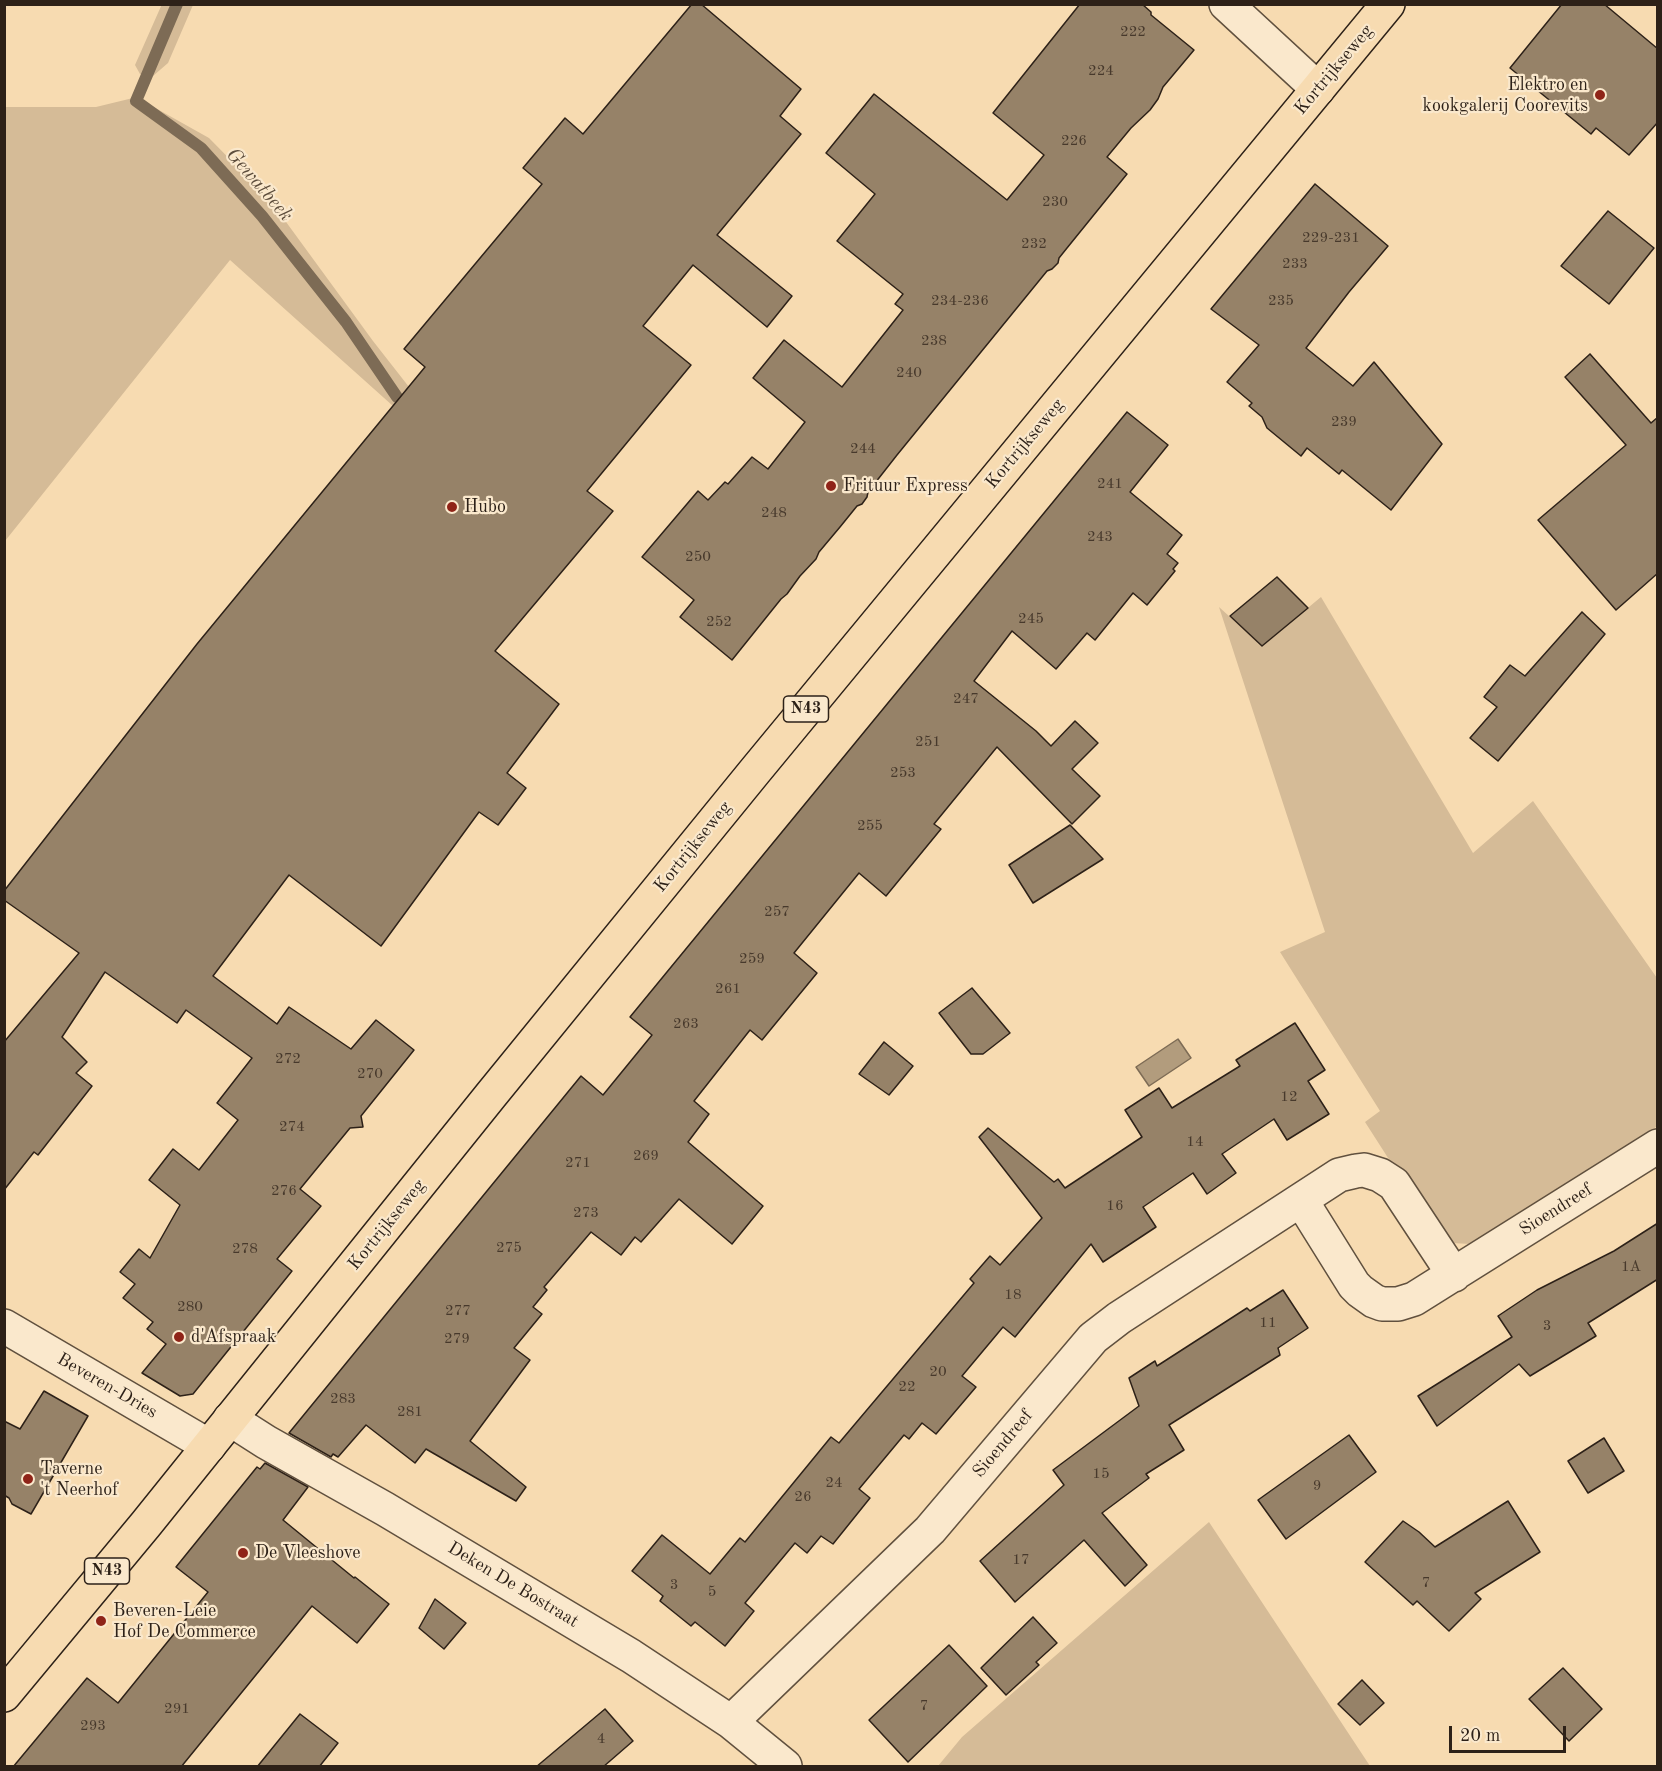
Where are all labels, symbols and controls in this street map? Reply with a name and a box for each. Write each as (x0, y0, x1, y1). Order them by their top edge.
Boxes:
street label: Kortrijkseweg (1290, 21, 1378, 119)
house number: 222 (1120, 23, 1146, 41)
house number: 224 (1088, 62, 1114, 80)
place label: Elektro en kookgalerij Coorevits (1423, 74, 1588, 116)
marker: Elektro en kookgalerij Coorevits (1593, 88, 1607, 102)
house number: 226 (1061, 132, 1087, 150)
water label: Gewatbeek (220, 143, 298, 227)
house number: 230 (1042, 193, 1068, 211)
house number: 229-231 (1302, 229, 1360, 247)
house number: 232 (1021, 235, 1047, 253)
house number: 233 (1282, 255, 1308, 273)
house number: 234-236 (931, 292, 989, 310)
house number: 235 (1268, 292, 1294, 310)
house number: 238 (921, 332, 947, 350)
house number: 240 (896, 364, 922, 382)
street label: Kortrijkseweg (981, 395, 1069, 493)
house number: 239 (1331, 413, 1357, 431)
house number: 244 (850, 440, 876, 458)
place label: Frituur Express (843, 475, 968, 497)
house number: 241 (1097, 475, 1123, 493)
marker: Frituur Express (824, 479, 838, 493)
place label: Hubo (464, 496, 506, 518)
marker: Hubo (445, 500, 459, 514)
house number: 248 (761, 504, 787, 522)
house number: 243 (1087, 528, 1113, 546)
house number: 250 (685, 548, 711, 566)
house number: 245 (1018, 610, 1044, 628)
house number: 252 (706, 613, 732, 631)
house number: 247 (953, 690, 979, 708)
road number: N43 (784, 696, 828, 722)
house number: 251 (915, 733, 941, 751)
house number: 253 (890, 764, 916, 782)
street label: Kortrijkseweg (650, 797, 736, 897)
house number: 255 (857, 817, 883, 835)
house number: 257 (764, 903, 790, 921)
house number: 259 (739, 950, 765, 968)
house number: 261 (715, 980, 741, 998)
house number: 263 (673, 1015, 699, 1033)
house number: 272 (275, 1050, 301, 1068)
house number: 270 (357, 1065, 383, 1083)
house number: 12 (1280, 1088, 1298, 1106)
house number: 274 (279, 1118, 305, 1136)
house number: 14 (1186, 1133, 1204, 1151)
house number: 269 (633, 1147, 659, 1165)
house number: 271 (565, 1154, 591, 1172)
street label: Kortrijkseweg (344, 1175, 430, 1275)
street label: Sioendreef (1515, 1179, 1597, 1241)
house number: 276 (271, 1182, 297, 1200)
house number: 16 (1106, 1197, 1124, 1215)
house number: 273 (573, 1204, 599, 1222)
house number: 275 (496, 1239, 522, 1257)
house number: 278 (232, 1240, 258, 1258)
house number: 1A (1621, 1258, 1641, 1276)
house number: 18 (1004, 1286, 1022, 1304)
house number: 280 (177, 1298, 203, 1316)
house number: 277 (445, 1302, 471, 1320)
house number: 11 (1259, 1314, 1277, 1332)
house number: 3 (1543, 1317, 1551, 1335)
place label: d'Afspraak (191, 1326, 276, 1348)
marker: d'Afspraak (172, 1330, 186, 1344)
house number: 279 (444, 1330, 470, 1348)
street label: Beveren-Dries (53, 1349, 161, 1423)
house number: 20 (929, 1363, 947, 1381)
house number: 22 (898, 1378, 916, 1396)
house number: 283 (330, 1390, 356, 1408)
house number: 281 (397, 1403, 423, 1421)
street label: Sioendreef (968, 1406, 1038, 1482)
place label: Taverne 't Neerhof (40, 1458, 118, 1500)
house number: 15 (1092, 1465, 1110, 1483)
marker: Taverne 't Neerhof (21, 1472, 35, 1486)
house number: 24 (825, 1474, 843, 1492)
house number: 9 (1313, 1477, 1321, 1495)
house number: 26 (794, 1488, 812, 1506)
street label: Deken De Bostraat (444, 1537, 582, 1633)
place label: De Vleeshove (255, 1542, 360, 1564)
marker: De Vleeshove (236, 1546, 250, 1560)
house number: 17 (1012, 1551, 1030, 1569)
road number: N43 (84, 1558, 130, 1584)
house number: 7 (1422, 1574, 1430, 1592)
house number: 3 (670, 1576, 678, 1594)
house number: 5 (708, 1583, 716, 1601)
place label: Beveren-Leie Hof De Commerce (113, 1600, 256, 1642)
marker: Beveren-Leie Hof De Commerce (94, 1614, 108, 1628)
house number: 7 (920, 1697, 928, 1715)
house number: 291 (164, 1700, 190, 1718)
scale bar (1452, 1714, 1569, 1752)
house number: 293 (80, 1717, 106, 1735)
text: 20 m (1460, 1727, 1500, 1745)
house number: 4 (597, 1730, 605, 1748)

